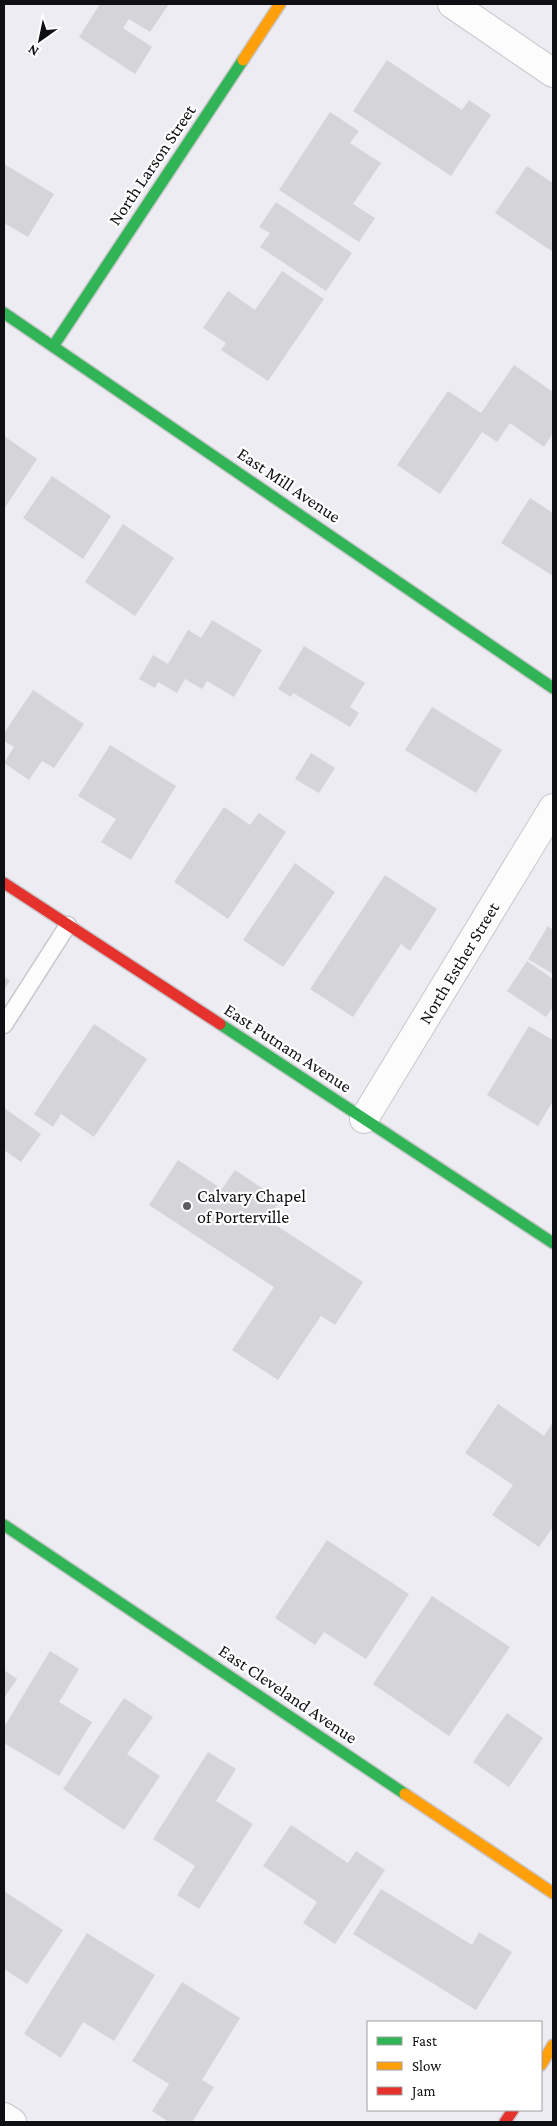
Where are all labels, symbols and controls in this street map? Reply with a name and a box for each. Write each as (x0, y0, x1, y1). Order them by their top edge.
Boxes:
north arrow (15, 15, 65, 65)
text: N (24, 41, 41, 60)
street label: North Larson Street (104, 100, 200, 229)
street label: East Mill Avenue (234, 443, 344, 527)
street label: North Esther Street (415, 898, 504, 1027)
street label: East Putnam Avenue (221, 999, 356, 1097)
place label: Calvary Chapel of Porterville (197, 1186, 306, 1227)
marker: Calvary Chapel of Porterville (181, 1200, 193, 1212)
street label: East Cleveland Avenue (215, 1640, 361, 1748)
legend (367, 2021, 542, 2111)
text: Fast (412, 2033, 438, 2049)
text: Slow (412, 2058, 442, 2074)
text: Jam (410, 2083, 435, 2100)

